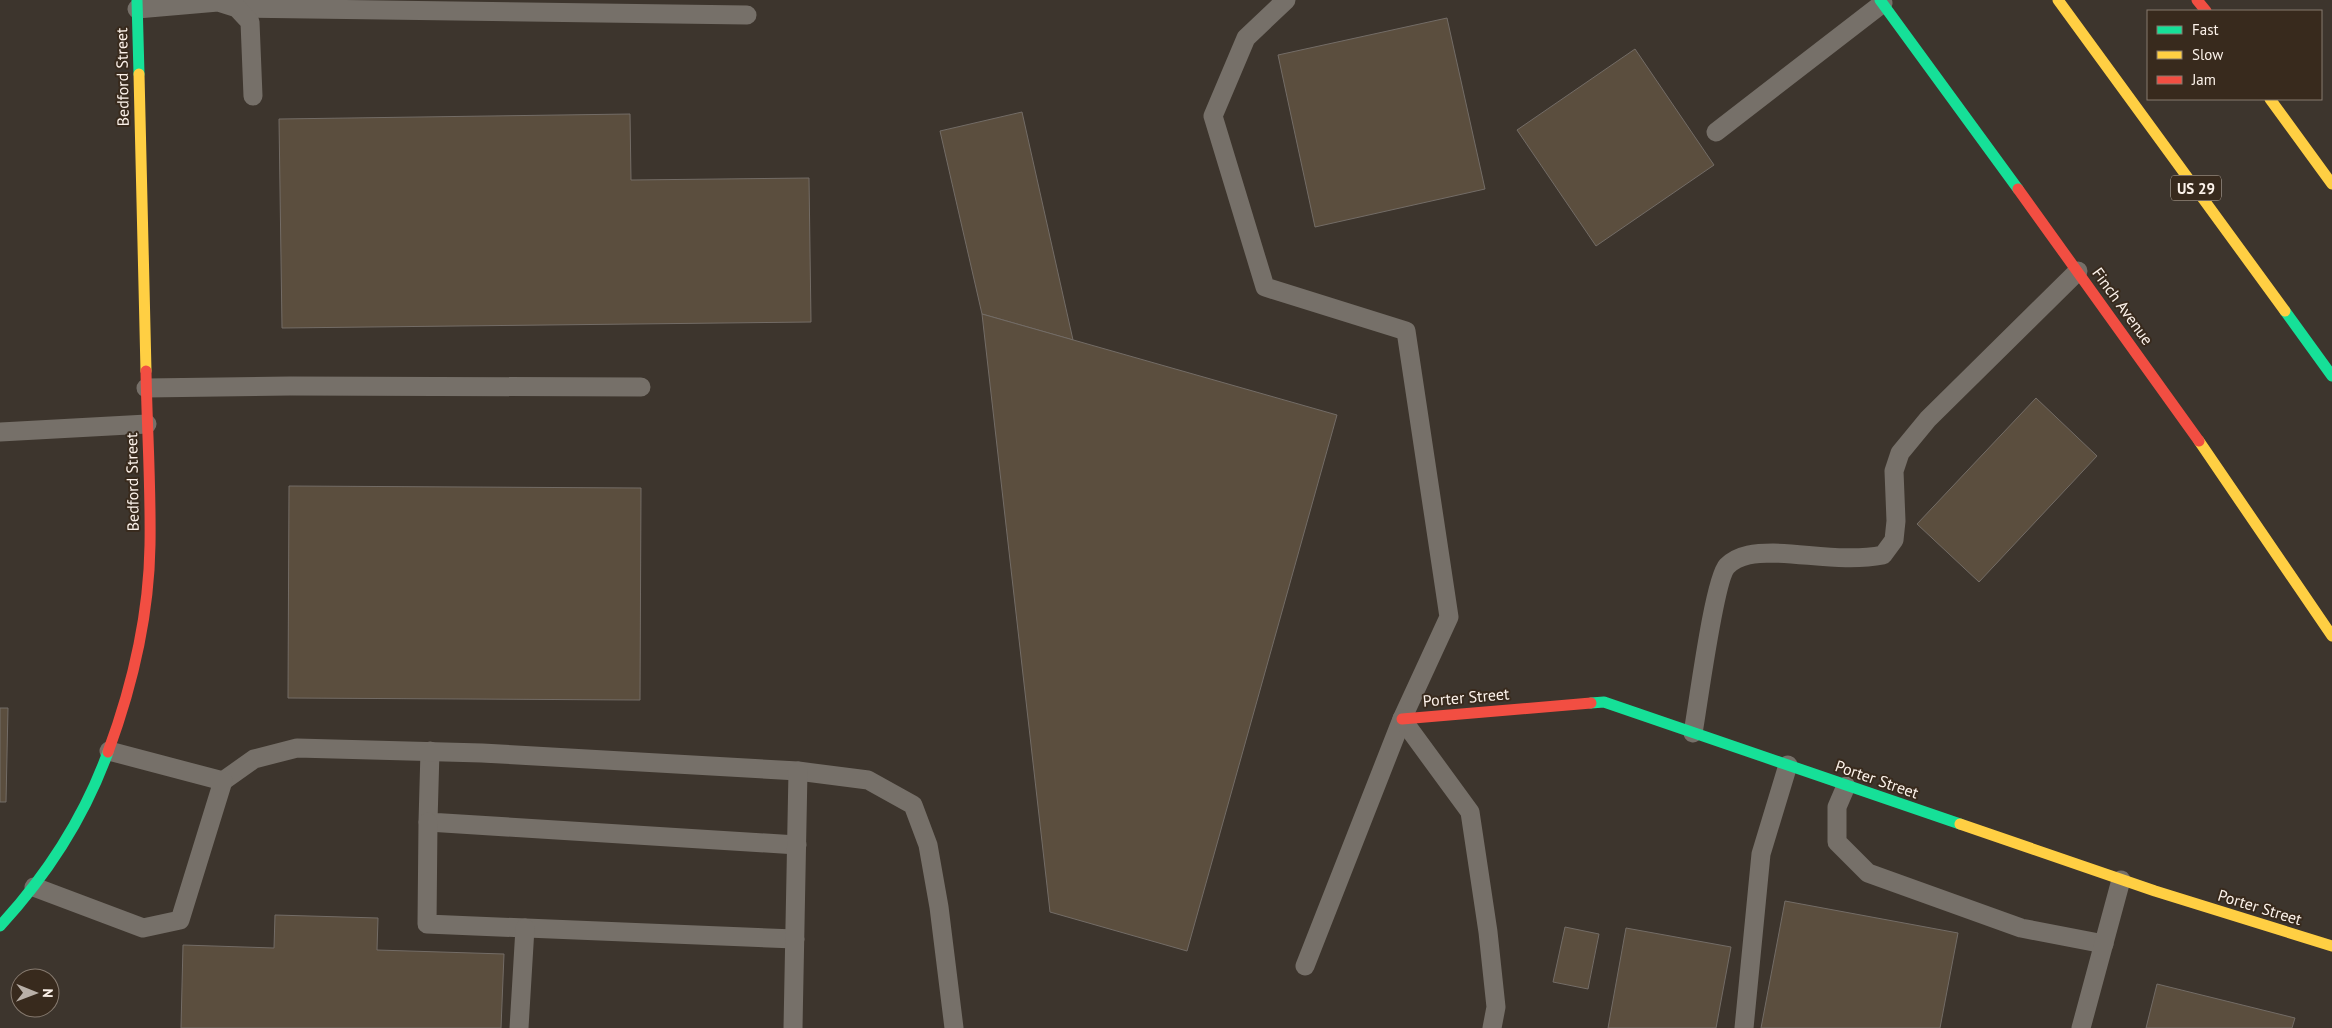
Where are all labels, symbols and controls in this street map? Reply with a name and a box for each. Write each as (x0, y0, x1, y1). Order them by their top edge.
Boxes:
legend (2147, 10, 2322, 100)
text: Fast (2192, 20, 2219, 39)
street label: Bedford Street (111, 27, 133, 127)
text: Slow (2192, 45, 2223, 64)
text: Jam (2191, 70, 2216, 89)
road number: US 29 (2171, 176, 2221, 200)
street label: Finch Avenue (2088, 263, 2158, 349)
street label: Bedford Street (121, 432, 143, 532)
street label: Porter Street (1422, 683, 1511, 711)
street label: Porter Street (1833, 755, 1922, 803)
street label: Porter Street (2216, 885, 2305, 929)
north arrow (10, 968, 60, 1018)
text: N (39, 988, 57, 998)

